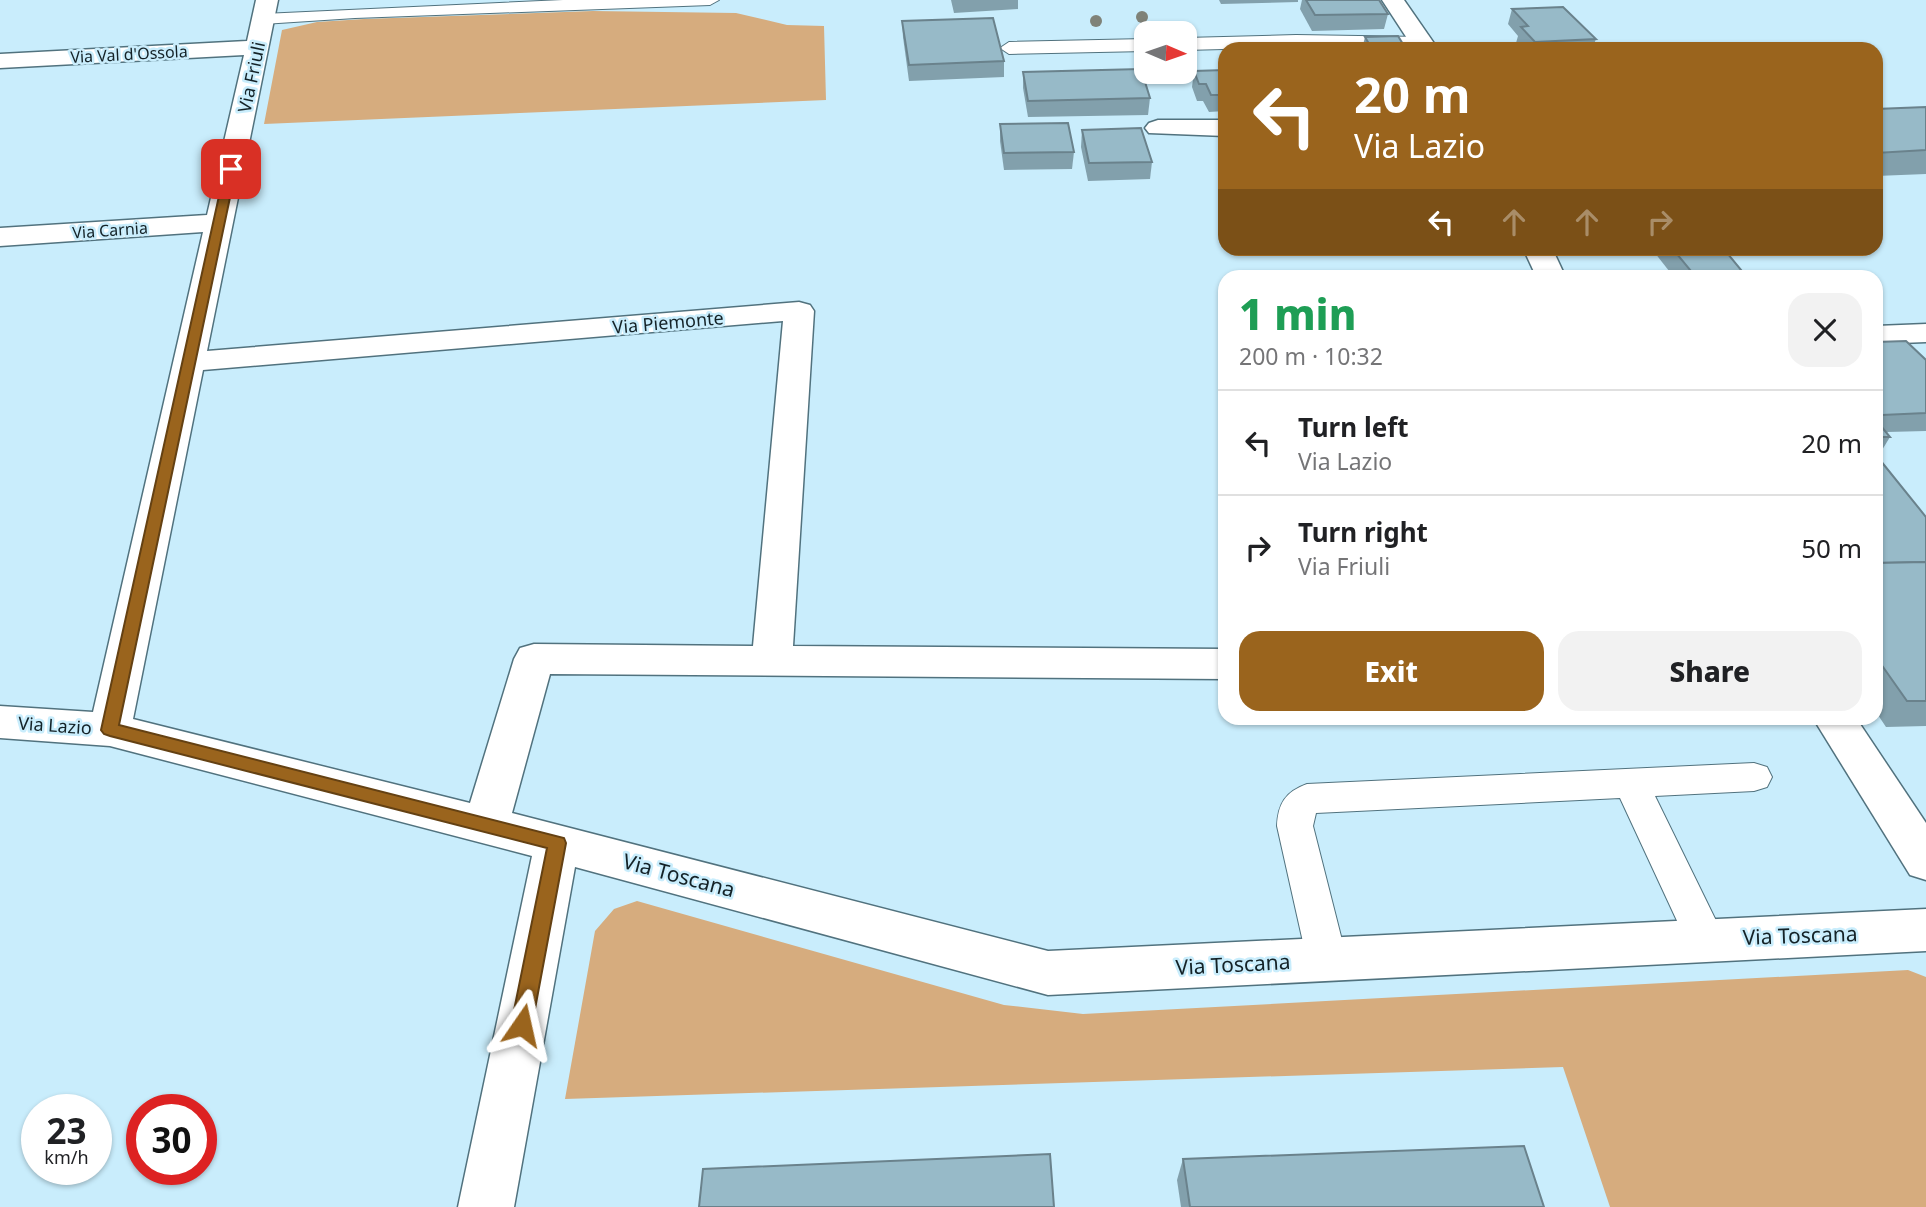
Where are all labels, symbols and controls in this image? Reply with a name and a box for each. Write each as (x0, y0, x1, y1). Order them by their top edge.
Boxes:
north arrow (1134, 21, 1197, 84)
map controls (1134, 21, 1197, 84)
street label: Via Friuli (232, 39, 270, 115)
street label: Via Val d'Ossola (70, 40, 188, 68)
text: 20 m (1354, 61, 1471, 127)
icon: left (1239, 70, 1330, 161)
text: Via Lazio (1354, 124, 1485, 167)
pin (201, 139, 261, 199)
icon: arrive (212, 150, 250, 188)
icon: left (1422, 203, 1460, 241)
icon: ahead (1495, 203, 1533, 241)
icon: ahead (1568, 203, 1606, 241)
icon: right (1641, 203, 1679, 241)
street label: Via Carnia (72, 216, 148, 244)
text: 1 min (1239, 285, 1356, 342)
button: close (1788, 293, 1862, 367)
street label: Via Piemonte (611, 305, 725, 339)
text: 200 m · 10:32 (1239, 340, 1383, 372)
text: Turn left (1298, 409, 1409, 445)
icon: left (1239, 424, 1277, 462)
text: 20 m (1801, 425, 1862, 461)
text: Via Lazio (1298, 445, 1392, 477)
text: Turn right (1298, 514, 1428, 550)
icon: right (1239, 529, 1277, 567)
text: 50 m (1801, 530, 1862, 566)
text: Via Friuli (1298, 550, 1390, 582)
button: Exit (1239, 631, 1544, 711)
button: Share (1558, 631, 1862, 711)
street label: Via Lazio (17, 710, 93, 740)
street label: Via Toscana (620, 847, 738, 903)
street label: Via Toscana (1742, 919, 1858, 951)
street label: Via Toscana (1175, 947, 1291, 981)
position arrow (485, 988, 559, 1062)
speed limit sign: 30 (126, 1094, 217, 1185)
text: 23 (46, 1107, 87, 1154)
text: km/h (44, 1145, 89, 1169)

